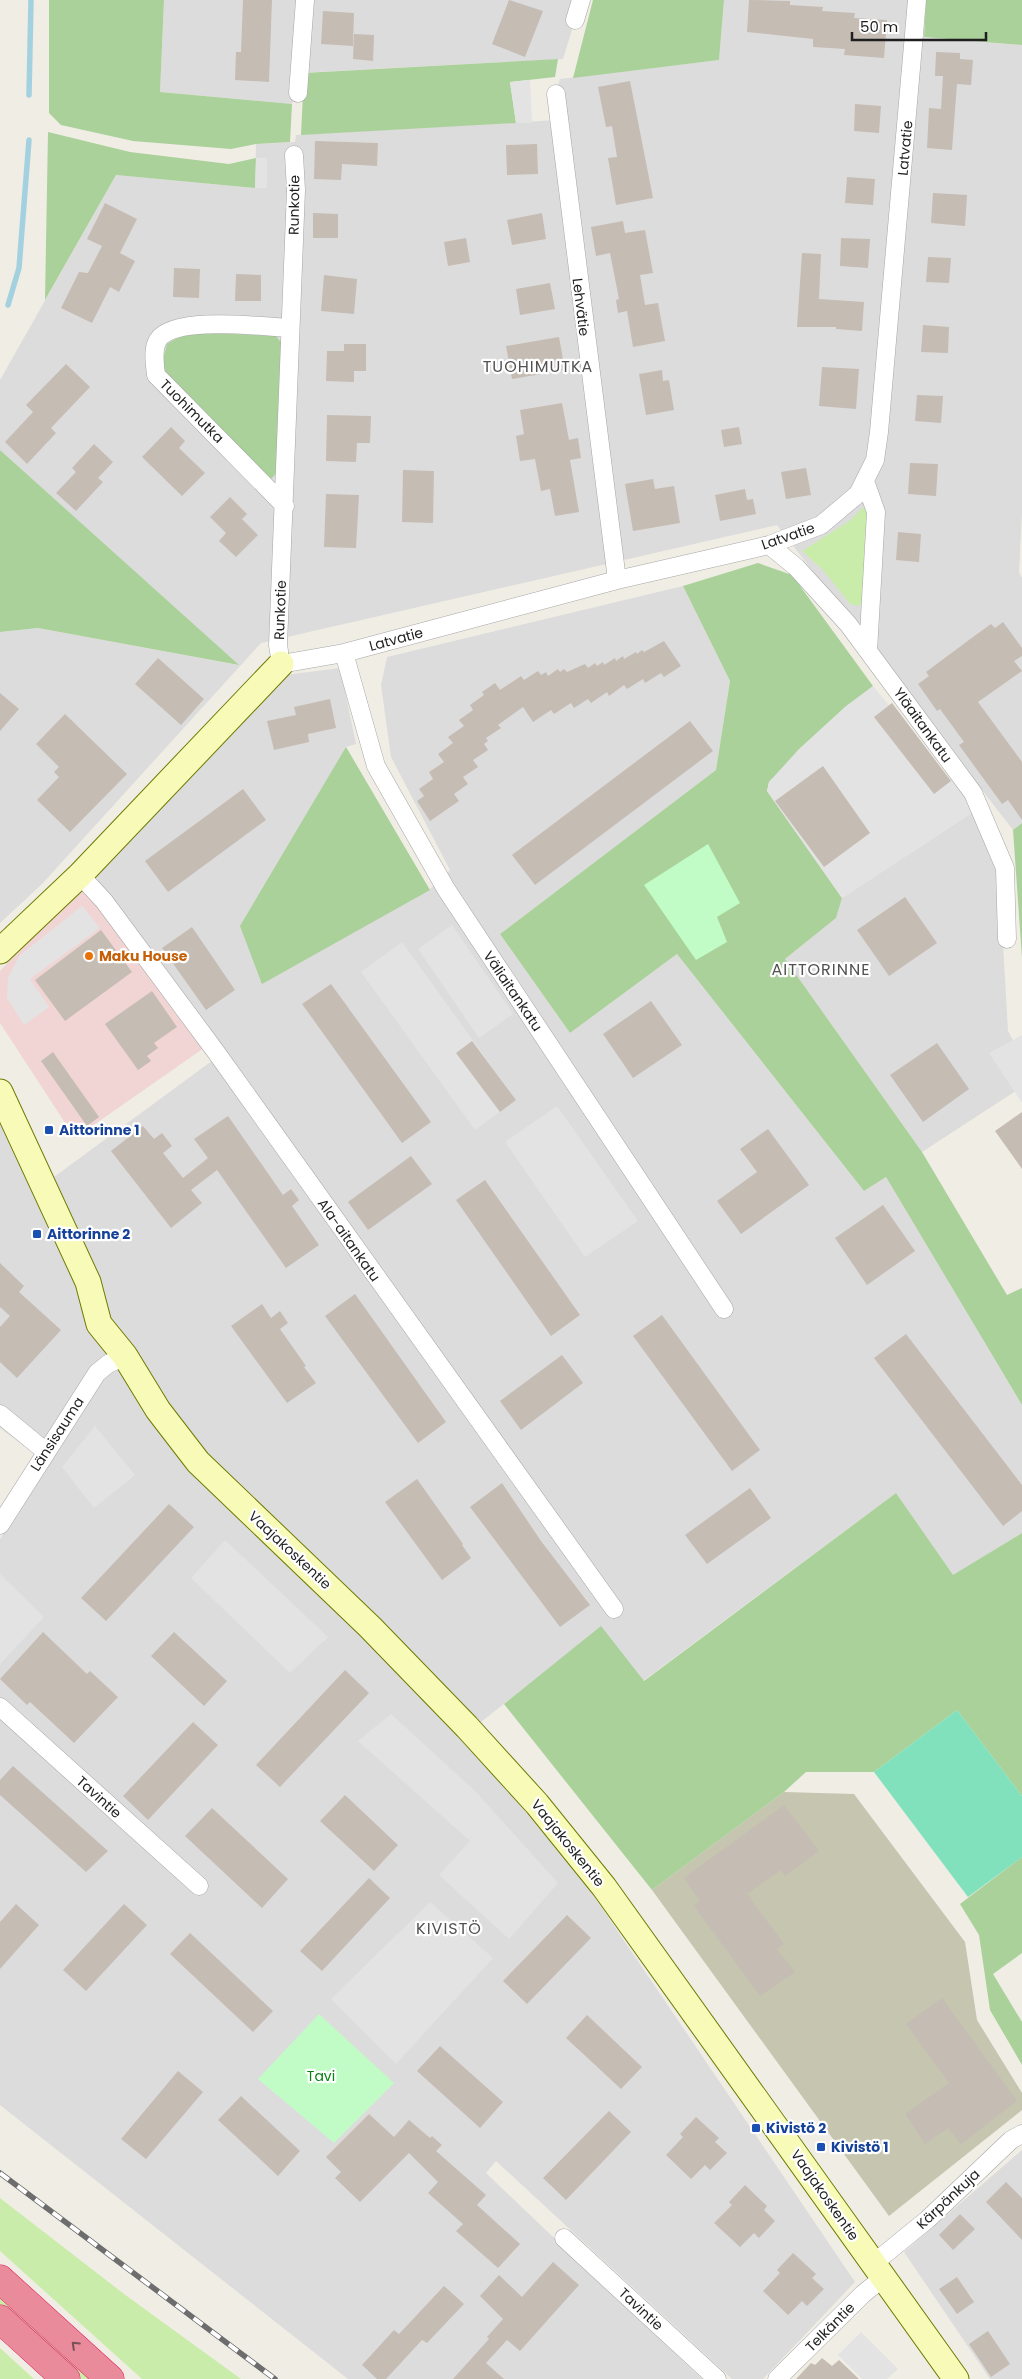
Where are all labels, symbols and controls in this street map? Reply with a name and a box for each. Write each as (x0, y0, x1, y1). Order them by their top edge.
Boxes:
scale bar (852, 10, 986, 42)
text: 50 m (860, 16, 898, 37)
street label: Latvatie (893, 119, 917, 176)
street label: Runkotie (283, 175, 305, 235)
street label: Lehvätie (568, 277, 595, 337)
district label: TUOHIMUTKA (483, 355, 593, 378)
street label: Tuohimutka (156, 375, 228, 447)
street label: Latvatie (759, 517, 818, 554)
street label: Runkotie (269, 579, 291, 640)
street label: Latvatie (367, 622, 426, 656)
street label: Yläaitankatu (889, 683, 957, 767)
place label: Maku House (99, 946, 188, 966)
street label: Väliaitankatu (479, 947, 547, 1035)
marker: Maku House (83, 950, 95, 962)
district label: AITTORINNE (772, 958, 870, 981)
place label: Aittorinne 1 (59, 1120, 140, 1140)
marker: Aittorinne 1 (43, 1124, 55, 1136)
street label: Ala-aitankatu (313, 1194, 385, 1286)
place label: Aittorinne 2 (47, 1224, 130, 1244)
marker: Aittorinne 2 (31, 1228, 43, 1240)
street label: Länsisauma (26, 1393, 88, 1475)
street label: Vaajakoskentie (244, 1506, 336, 1594)
street label: Tavintie (72, 1771, 126, 1823)
street label: Vaajakoskentie (527, 1795, 610, 1891)
district label: KIVISTÖ (416, 1917, 482, 1940)
park label: Tavi (307, 2066, 335, 2086)
place label: Kivistö 2 (766, 2118, 826, 2138)
marker: Kivistö 2 (750, 2122, 762, 2134)
place label: Kivistö 1 (831, 2137, 888, 2157)
marker: Kivistö 1 (815, 2141, 827, 2153)
street label: Vaajakoskentie (786, 2145, 864, 2245)
street label: Kärpänkuja (912, 2164, 984, 2234)
street label: Tavintie (614, 2283, 668, 2335)
street label: Telkäntie (801, 2298, 859, 2356)
one-way arrow (72, 2342, 81, 2351)

